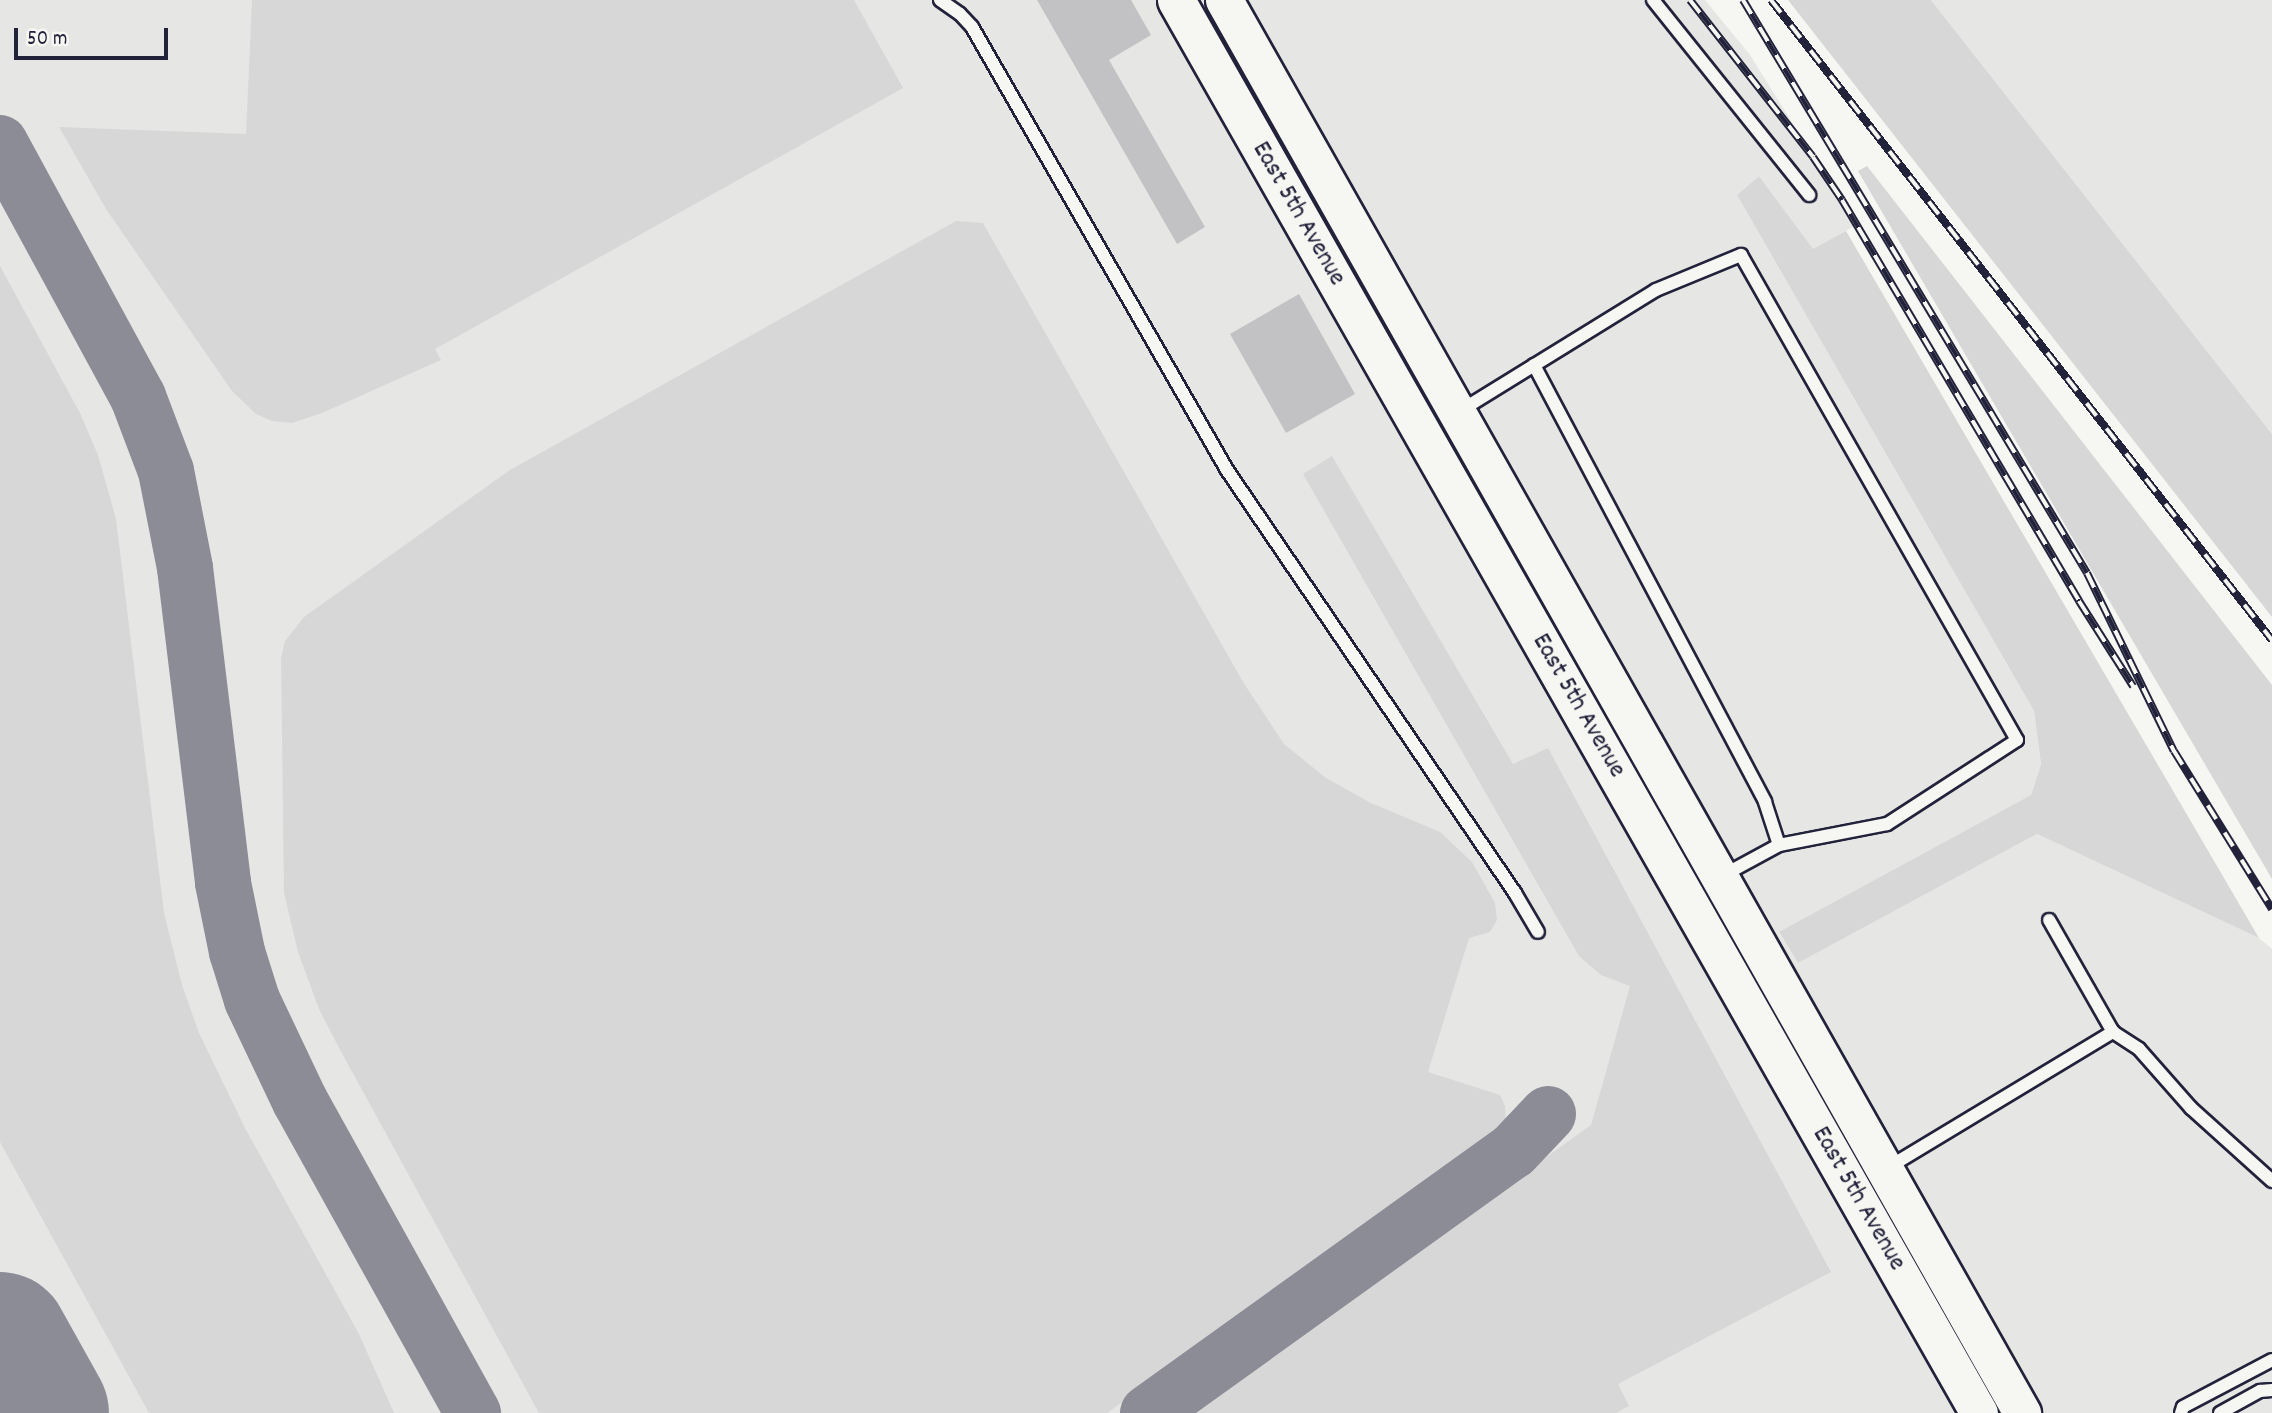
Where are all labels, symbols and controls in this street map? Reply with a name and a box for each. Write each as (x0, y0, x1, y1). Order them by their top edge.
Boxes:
scale bar (18, 14, 172, 58)
text: 50 m (27, 25, 67, 55)
street label: East 5th Avenue (1244, 136, 1352, 292)
street label: East 5th Avenue (1524, 628, 1632, 784)
street label: East 5th Avenue (1804, 1121, 1912, 1277)

